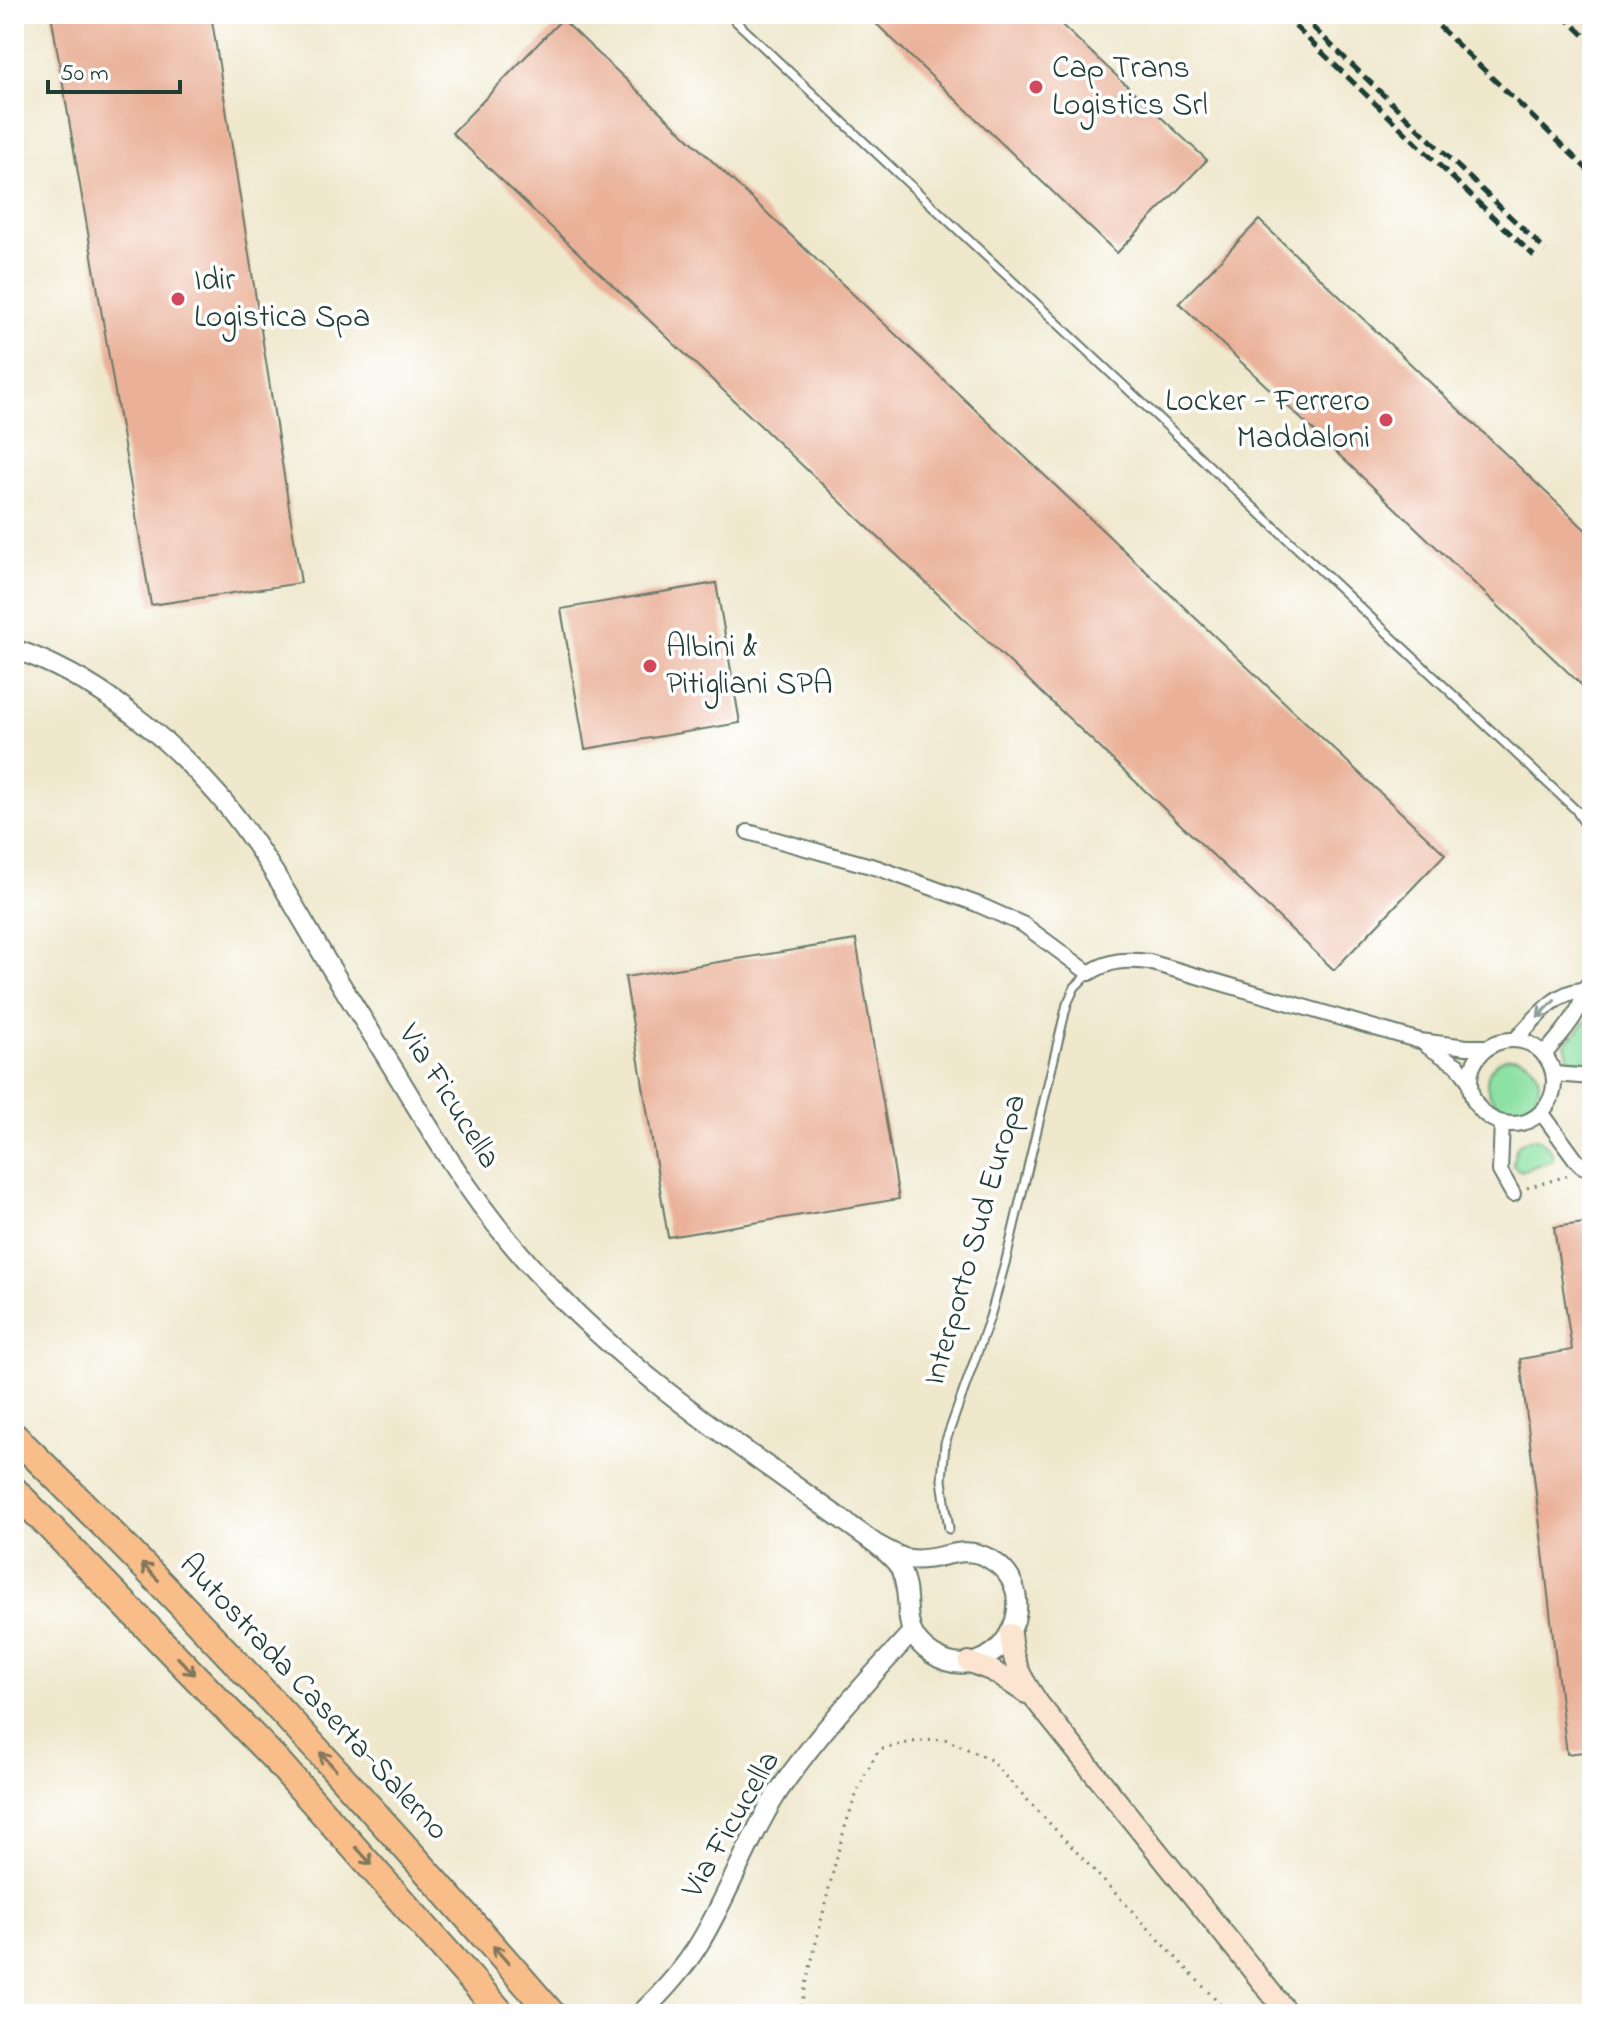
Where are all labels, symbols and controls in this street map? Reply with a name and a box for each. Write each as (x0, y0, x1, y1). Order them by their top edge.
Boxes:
scale bar (48, 44, 180, 94)
place label: Cap Trans Logistics Srl (1052, 46, 1208, 130)
text: 50 m (60, 57, 109, 92)
marker: Cap Trans Logistics Srl (1027, 78, 1045, 96)
place label: Idir Logistica Spa (194, 258, 370, 342)
marker: Idir Logistica Spa (169, 290, 187, 308)
place label: Locker - Ferrero Maddaloni (1165, 379, 1370, 463)
marker: Locker - Ferrero Maddaloni (1377, 411, 1395, 429)
place label: Albini & Pitigliani SPA (666, 625, 833, 709)
marker: Albini & Pitigliani SPA (641, 657, 659, 675)
one-way arrow (1537, 999, 1556, 1018)
street label: Via Ficucella (384, 1015, 511, 1179)
street label: Interporto Sud Europa (912, 1089, 1040, 1391)
street label: Autostrada Caserta-Salerno (167, 1544, 459, 1852)
one-way arrow (141, 1563, 160, 1582)
one-way arrow (176, 1656, 195, 1675)
street label: Via Ficucella (670, 1743, 793, 1908)
one-way arrow (320, 1751, 338, 1771)
one-way arrow (354, 1846, 373, 1866)
one-way arrow (492, 1946, 510, 1966)

